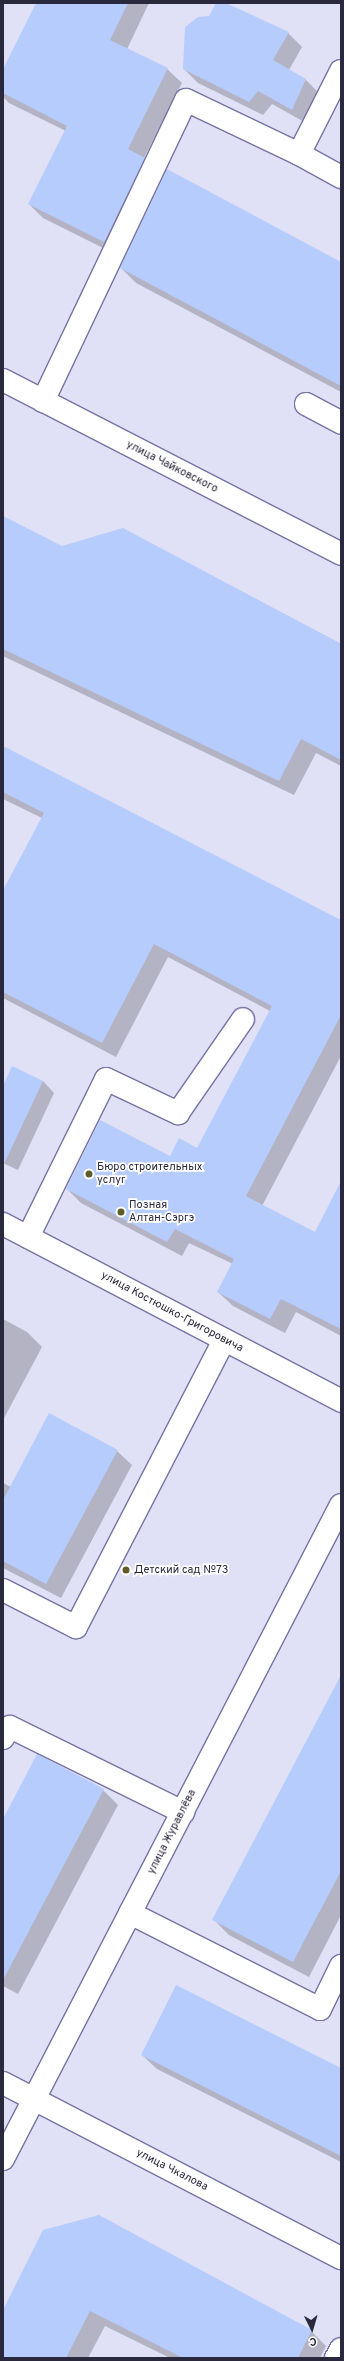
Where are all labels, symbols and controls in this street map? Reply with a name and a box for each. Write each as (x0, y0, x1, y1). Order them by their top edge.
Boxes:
street label: улица Чайковского (124, 438, 220, 496)
place label: Бюро строительных услуг (97, 1161, 202, 1187)
marker: Бюро строительных услуг (84, 1169, 94, 1179)
place label: Позная Алтан-Сэргэ (129, 1199, 194, 1225)
marker: Позная Алтан-Сэргэ (116, 1207, 126, 1217)
street label: улица Костюшко-Григоровича (99, 1269, 245, 1355)
place label: Детский сад №73 (134, 1563, 228, 1577)
marker: Детский сад №73 (121, 1565, 131, 1575)
street label: улица Журавлёва (145, 1787, 199, 1877)
street label: улица Чкалова (134, 2146, 210, 2194)
north arrow (292, 2309, 332, 2349)
text: С (309, 2334, 317, 2348)

